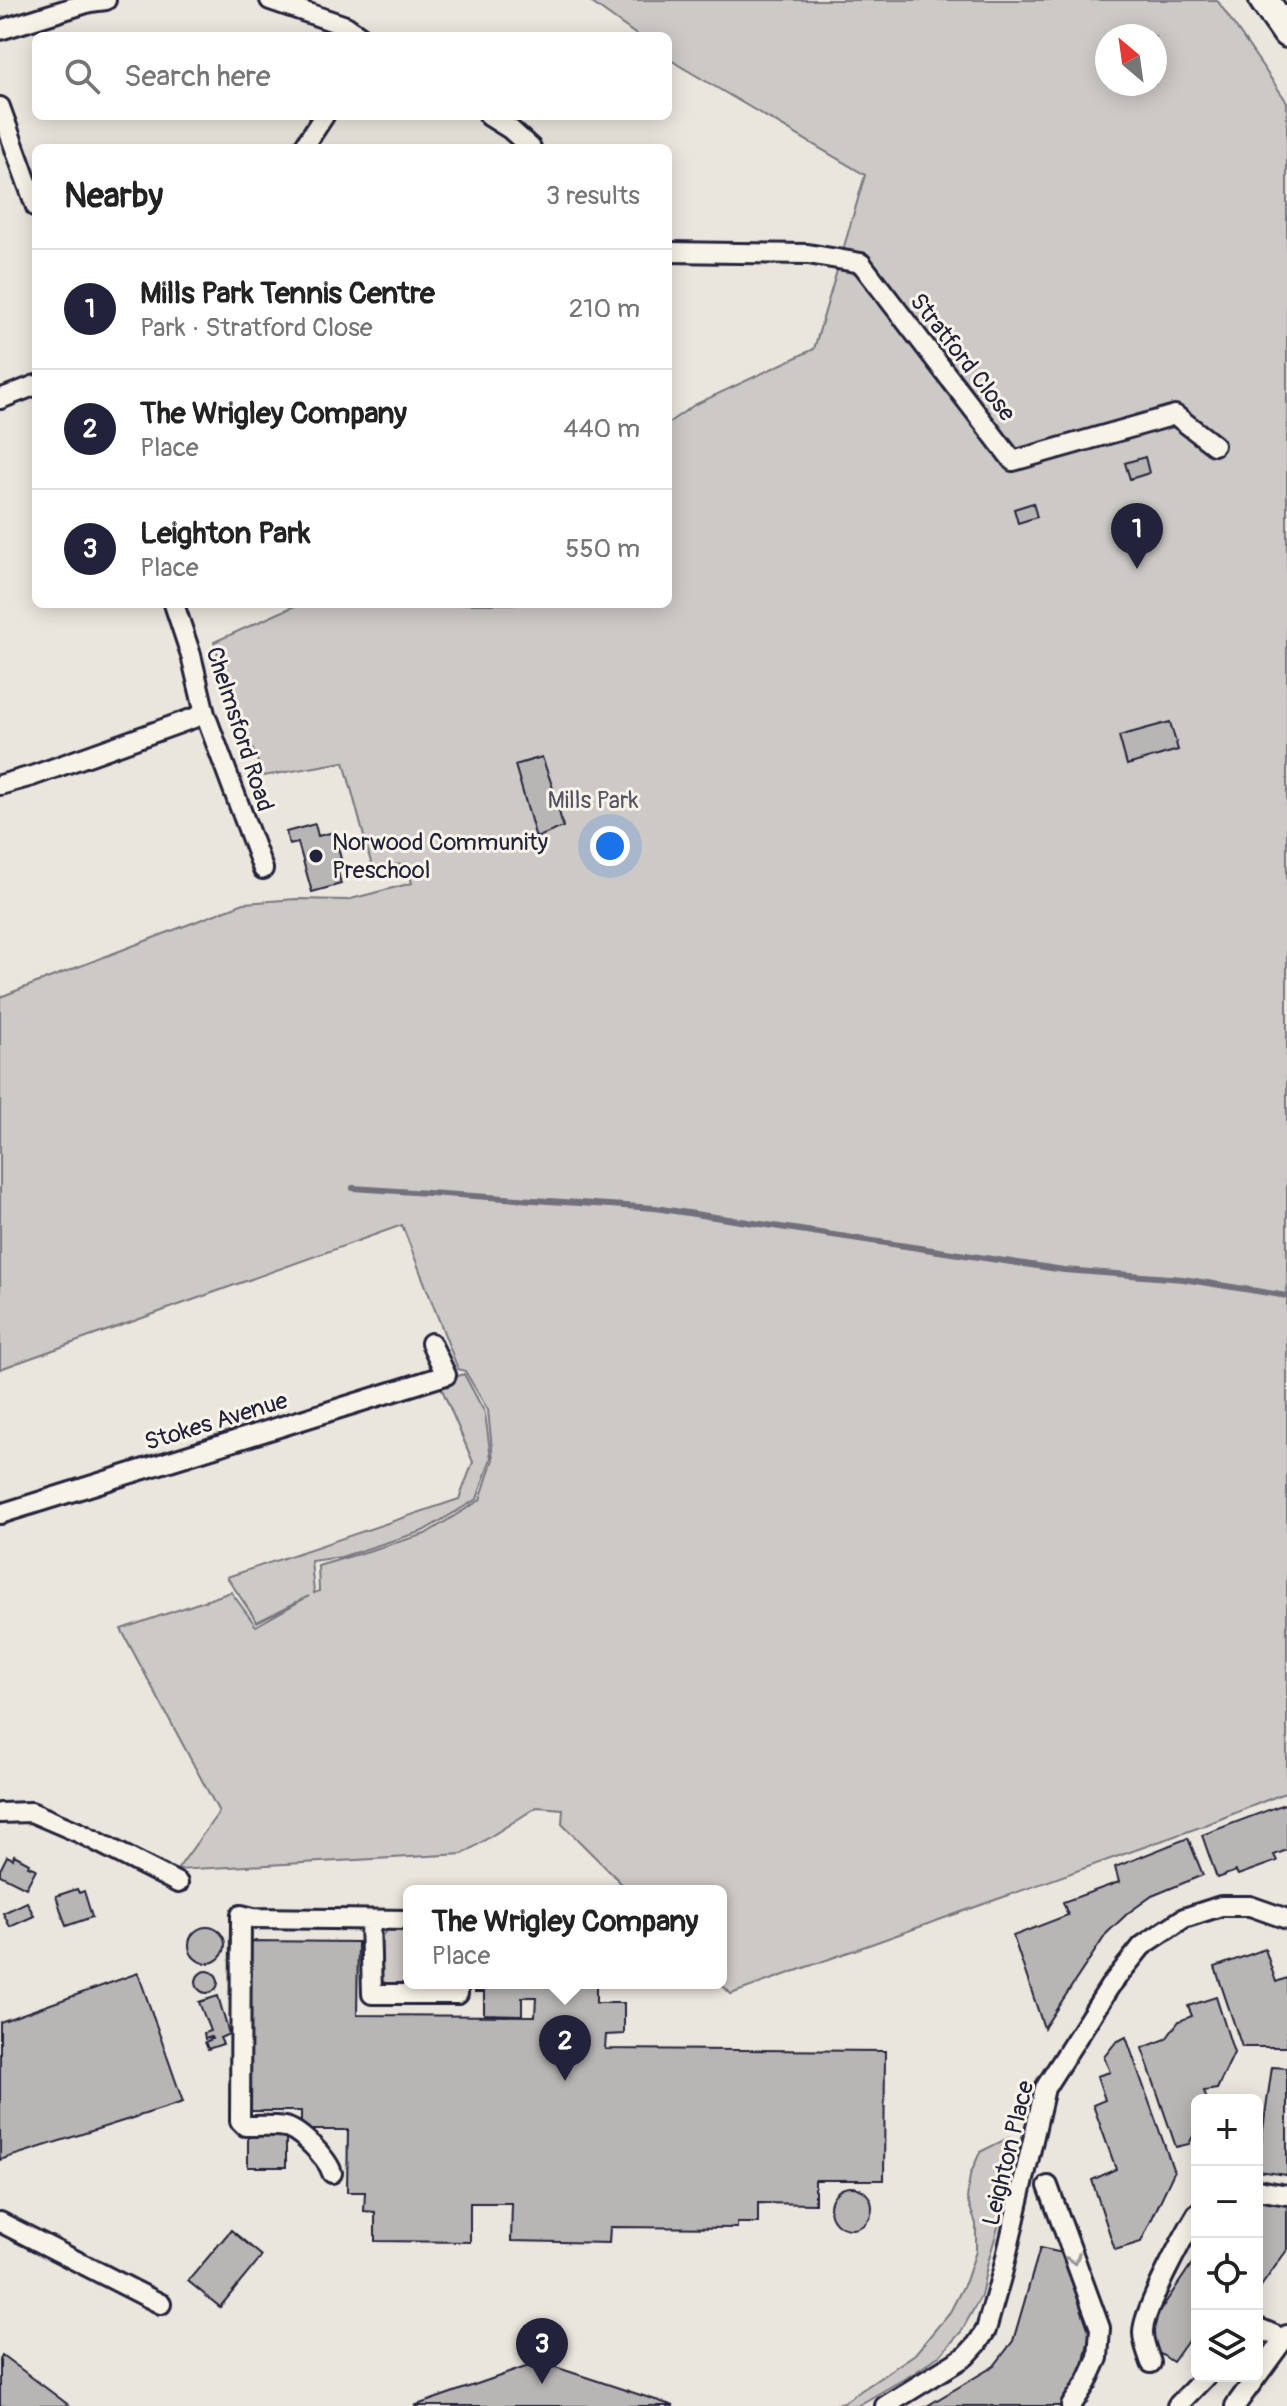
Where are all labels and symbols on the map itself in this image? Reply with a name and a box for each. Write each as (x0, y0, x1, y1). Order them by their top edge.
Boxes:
north arrow (1095, 24, 1167, 96)
street label: Stratford Close (904, 287, 1022, 427)
pin: 1 (1111, 503, 1163, 569)
street label: Chelmsford Road (199, 643, 280, 815)
park label: Mills Park (548, 786, 638, 815)
your location (590, 826, 630, 866)
place label: Norwood Community Preschool (332, 828, 548, 885)
marker: Norwood Community Preschool (307, 847, 325, 865)
street label: Stokes Avenue (141, 1386, 291, 1457)
pin: 2 (539, 2015, 591, 2081)
street label: Leighton Place (976, 2077, 1041, 2229)
one-way arrow (1065, 2251, 1081, 2265)
pin: 3 (516, 2318, 568, 2384)

